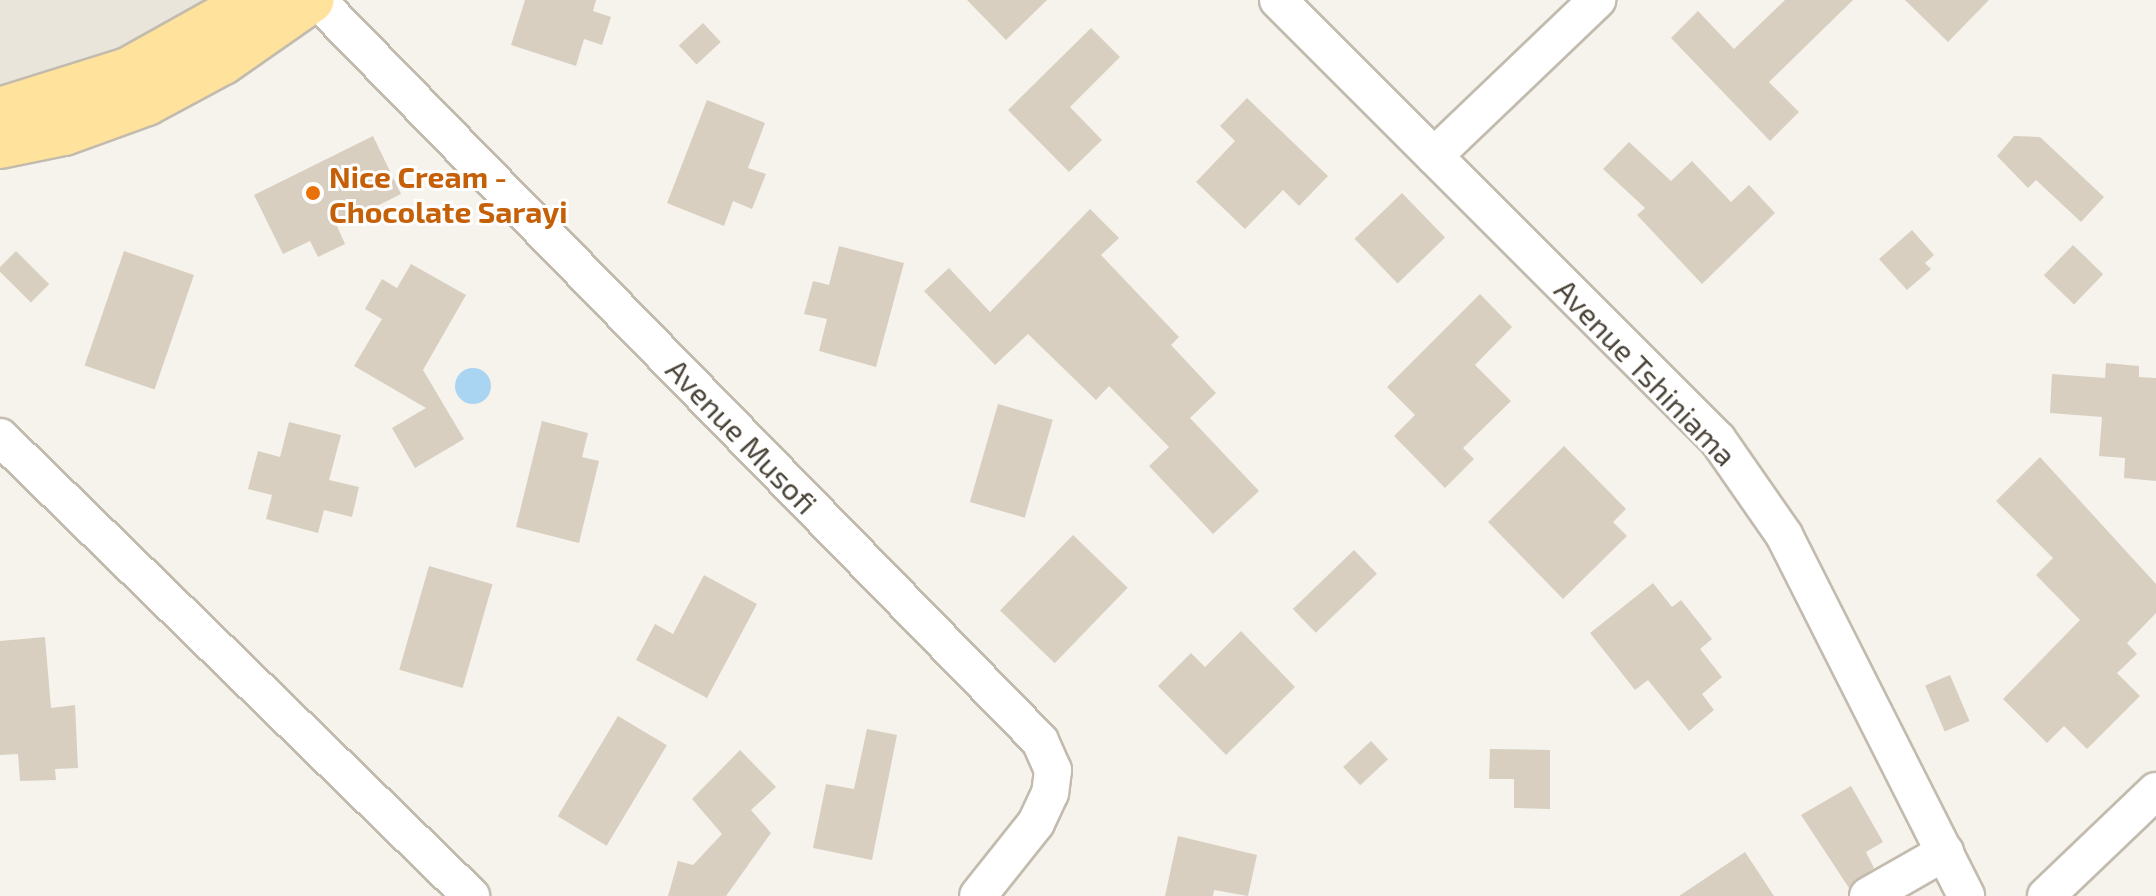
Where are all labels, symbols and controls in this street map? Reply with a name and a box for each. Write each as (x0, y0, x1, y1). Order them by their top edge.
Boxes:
place label: Nice Cream - Chocolate Sarayi (329, 158, 567, 228)
marker: Nice Cream - Chocolate Sarayi (304, 184, 322, 202)
street label: Avenue Tshiniama (1548, 271, 1744, 473)
street label: Avenue Musofi (659, 351, 825, 521)

